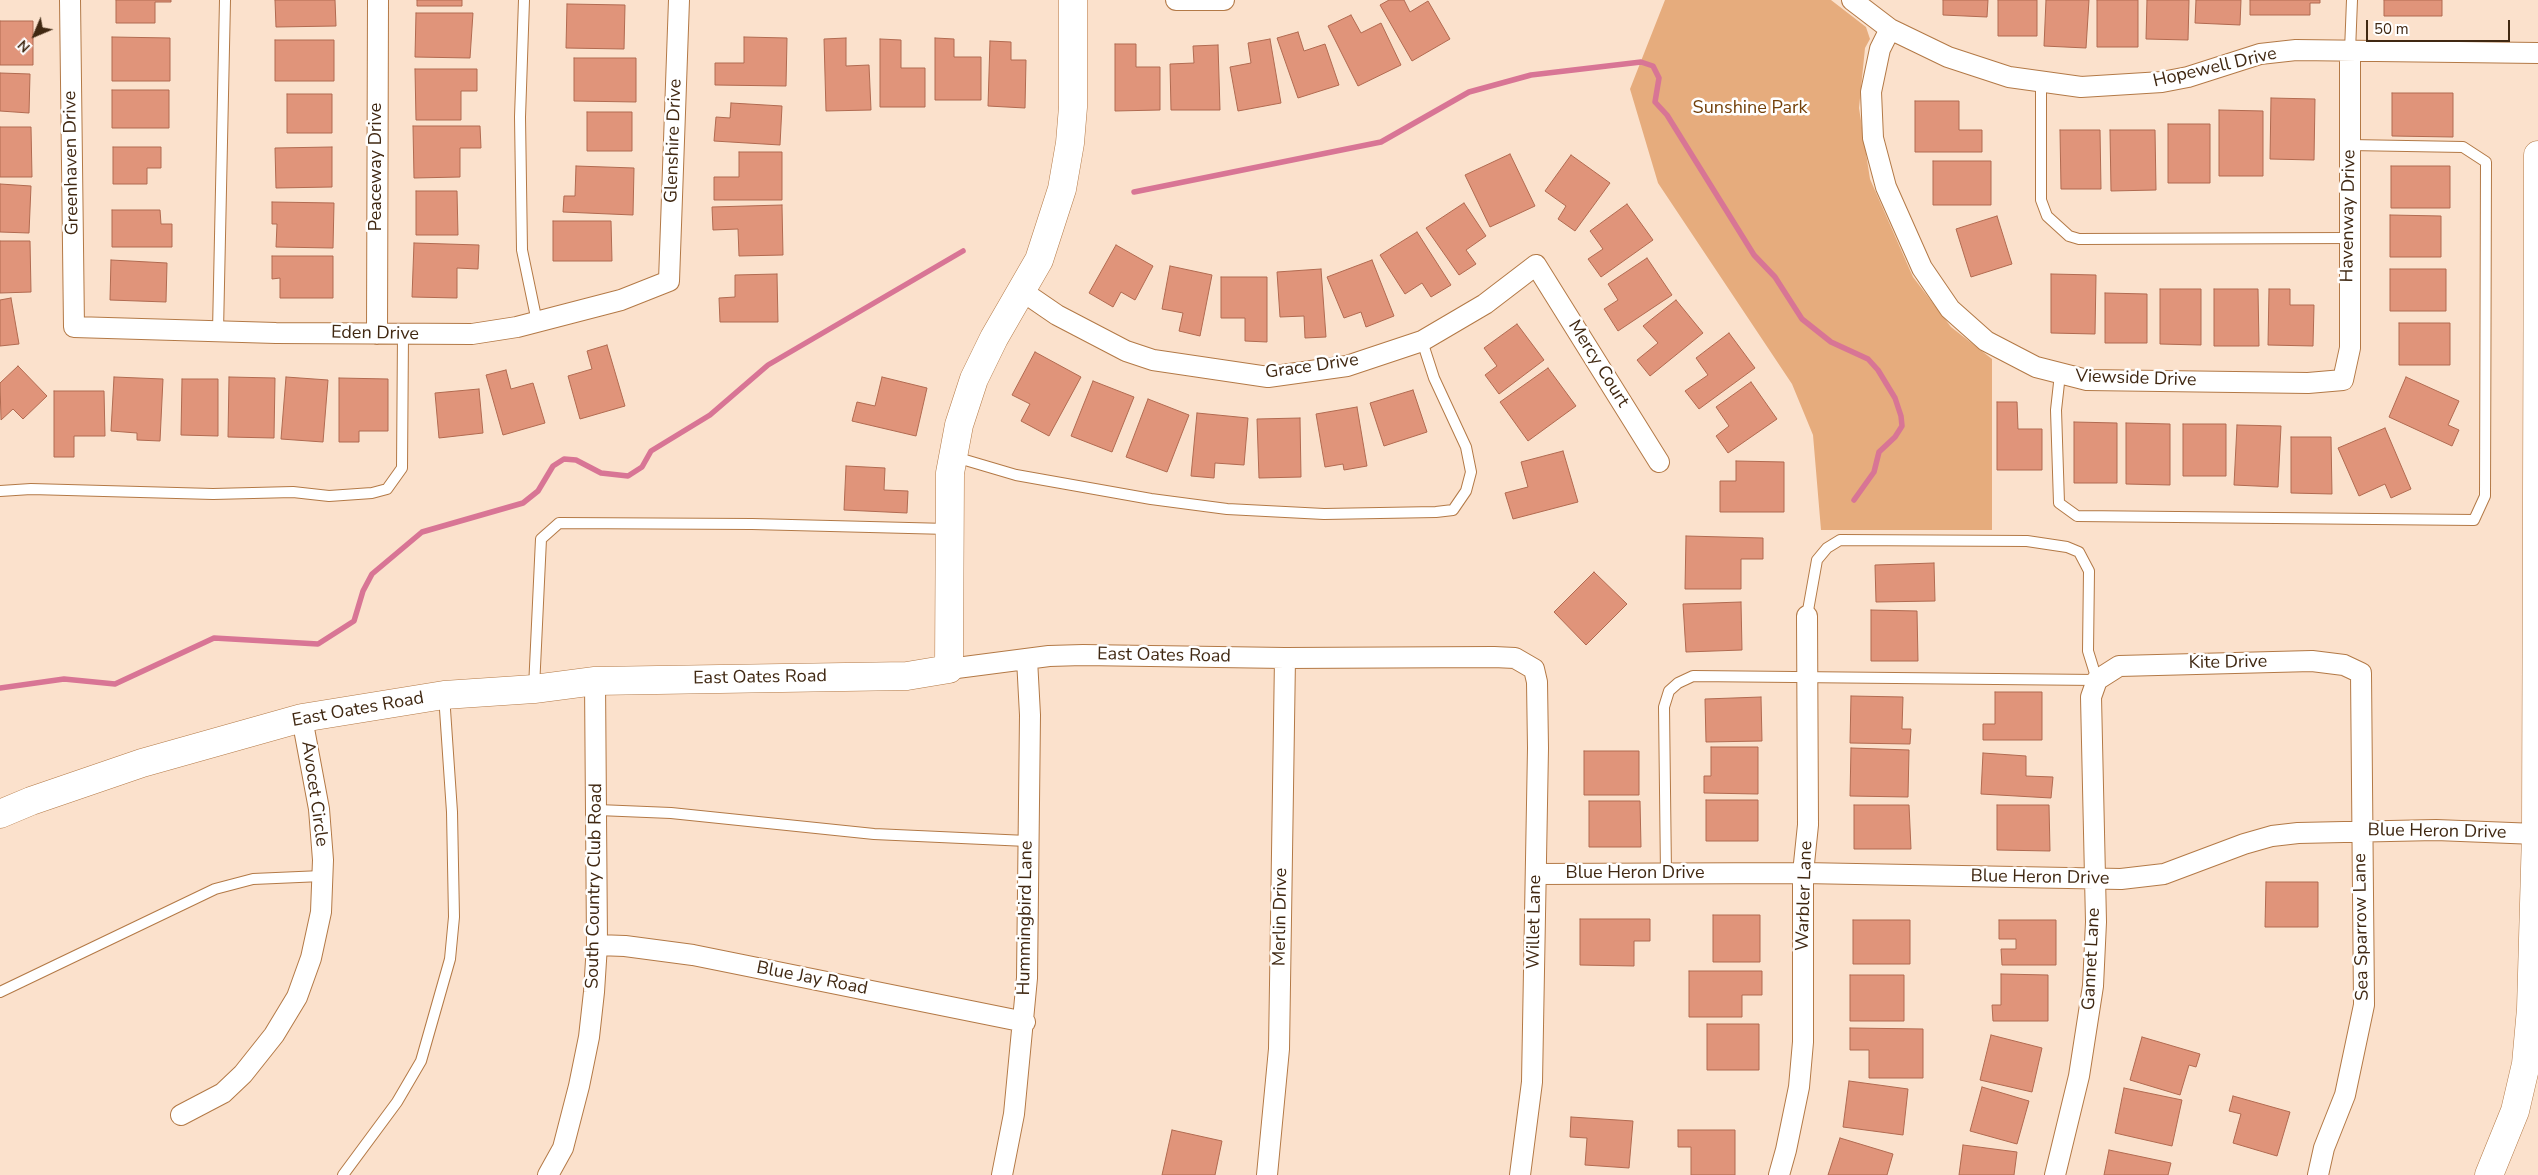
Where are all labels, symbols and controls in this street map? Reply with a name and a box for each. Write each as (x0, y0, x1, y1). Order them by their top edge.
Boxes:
north arrow (10, 10, 60, 60)
scale bar (2368, 10, 2512, 42)
text: 50 m (2374, 19, 2409, 39)
text: N (14, 36, 34, 56)
street label: Hopewell Drive (2151, 43, 2279, 93)
street label: Glenshire Drive (661, 78, 687, 204)
street label: Greenhaven Drive (60, 90, 84, 236)
park label: Sunshine Park (1693, 98, 1807, 120)
street label: Peaceway Drive (366, 103, 388, 231)
street label: Havenway Drive (2337, 149, 2361, 283)
street label: Mercy Court (1563, 317, 1633, 411)
street label: Eden Drive (331, 322, 419, 346)
street label: Grace Drive (1264, 350, 1360, 384)
street label: Viewside Drive (2075, 366, 2197, 392)
street label: East Oates Road (1097, 644, 1231, 668)
street label: Kite Drive (2189, 652, 2267, 674)
street label: East Oates Road (693, 666, 827, 690)
street label: East Oates Road (290, 688, 426, 732)
street label: Avocet Circle (296, 740, 332, 848)
street label: South Country Club Road (582, 783, 608, 989)
street label: Blue Heron Drive (2367, 820, 2507, 844)
street label: Hummingbird Lane (1014, 840, 1038, 996)
street label: Warbler Lane (1792, 841, 1818, 951)
street label: Sea Sparrow Lane (2350, 853, 2374, 1001)
street label: Blue Heron Drive (1566, 863, 1704, 885)
street label: Blue Heron Drive (1970, 866, 2110, 890)
street label: Merlin Drive (1269, 868, 1293, 966)
street label: Willet Lane (1523, 875, 1547, 969)
street label: Gannet Lane (2079, 907, 2105, 1011)
street label: Blue Jay Road (755, 958, 869, 1000)

